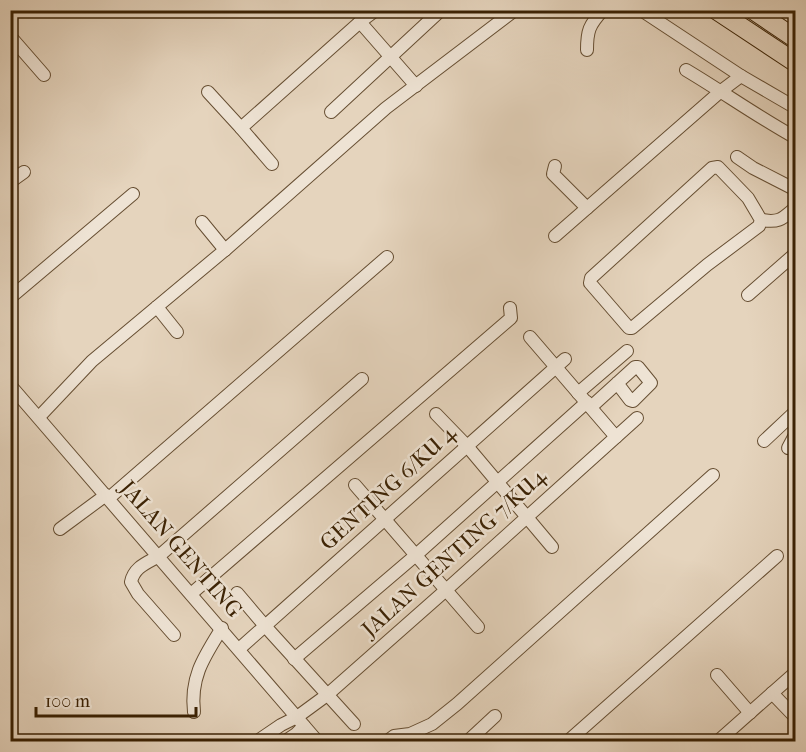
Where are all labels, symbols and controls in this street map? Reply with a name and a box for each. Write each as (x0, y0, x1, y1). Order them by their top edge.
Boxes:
street label: GENTING 6/KU 4 (315, 420, 462, 556)
street label: JALAN GENTING 7/KU4 (355, 463, 552, 644)
street label: JALAN GENTING (113, 474, 247, 623)
scale bar (36, 680, 196, 718)
text: 100 m (45, 691, 90, 712)

